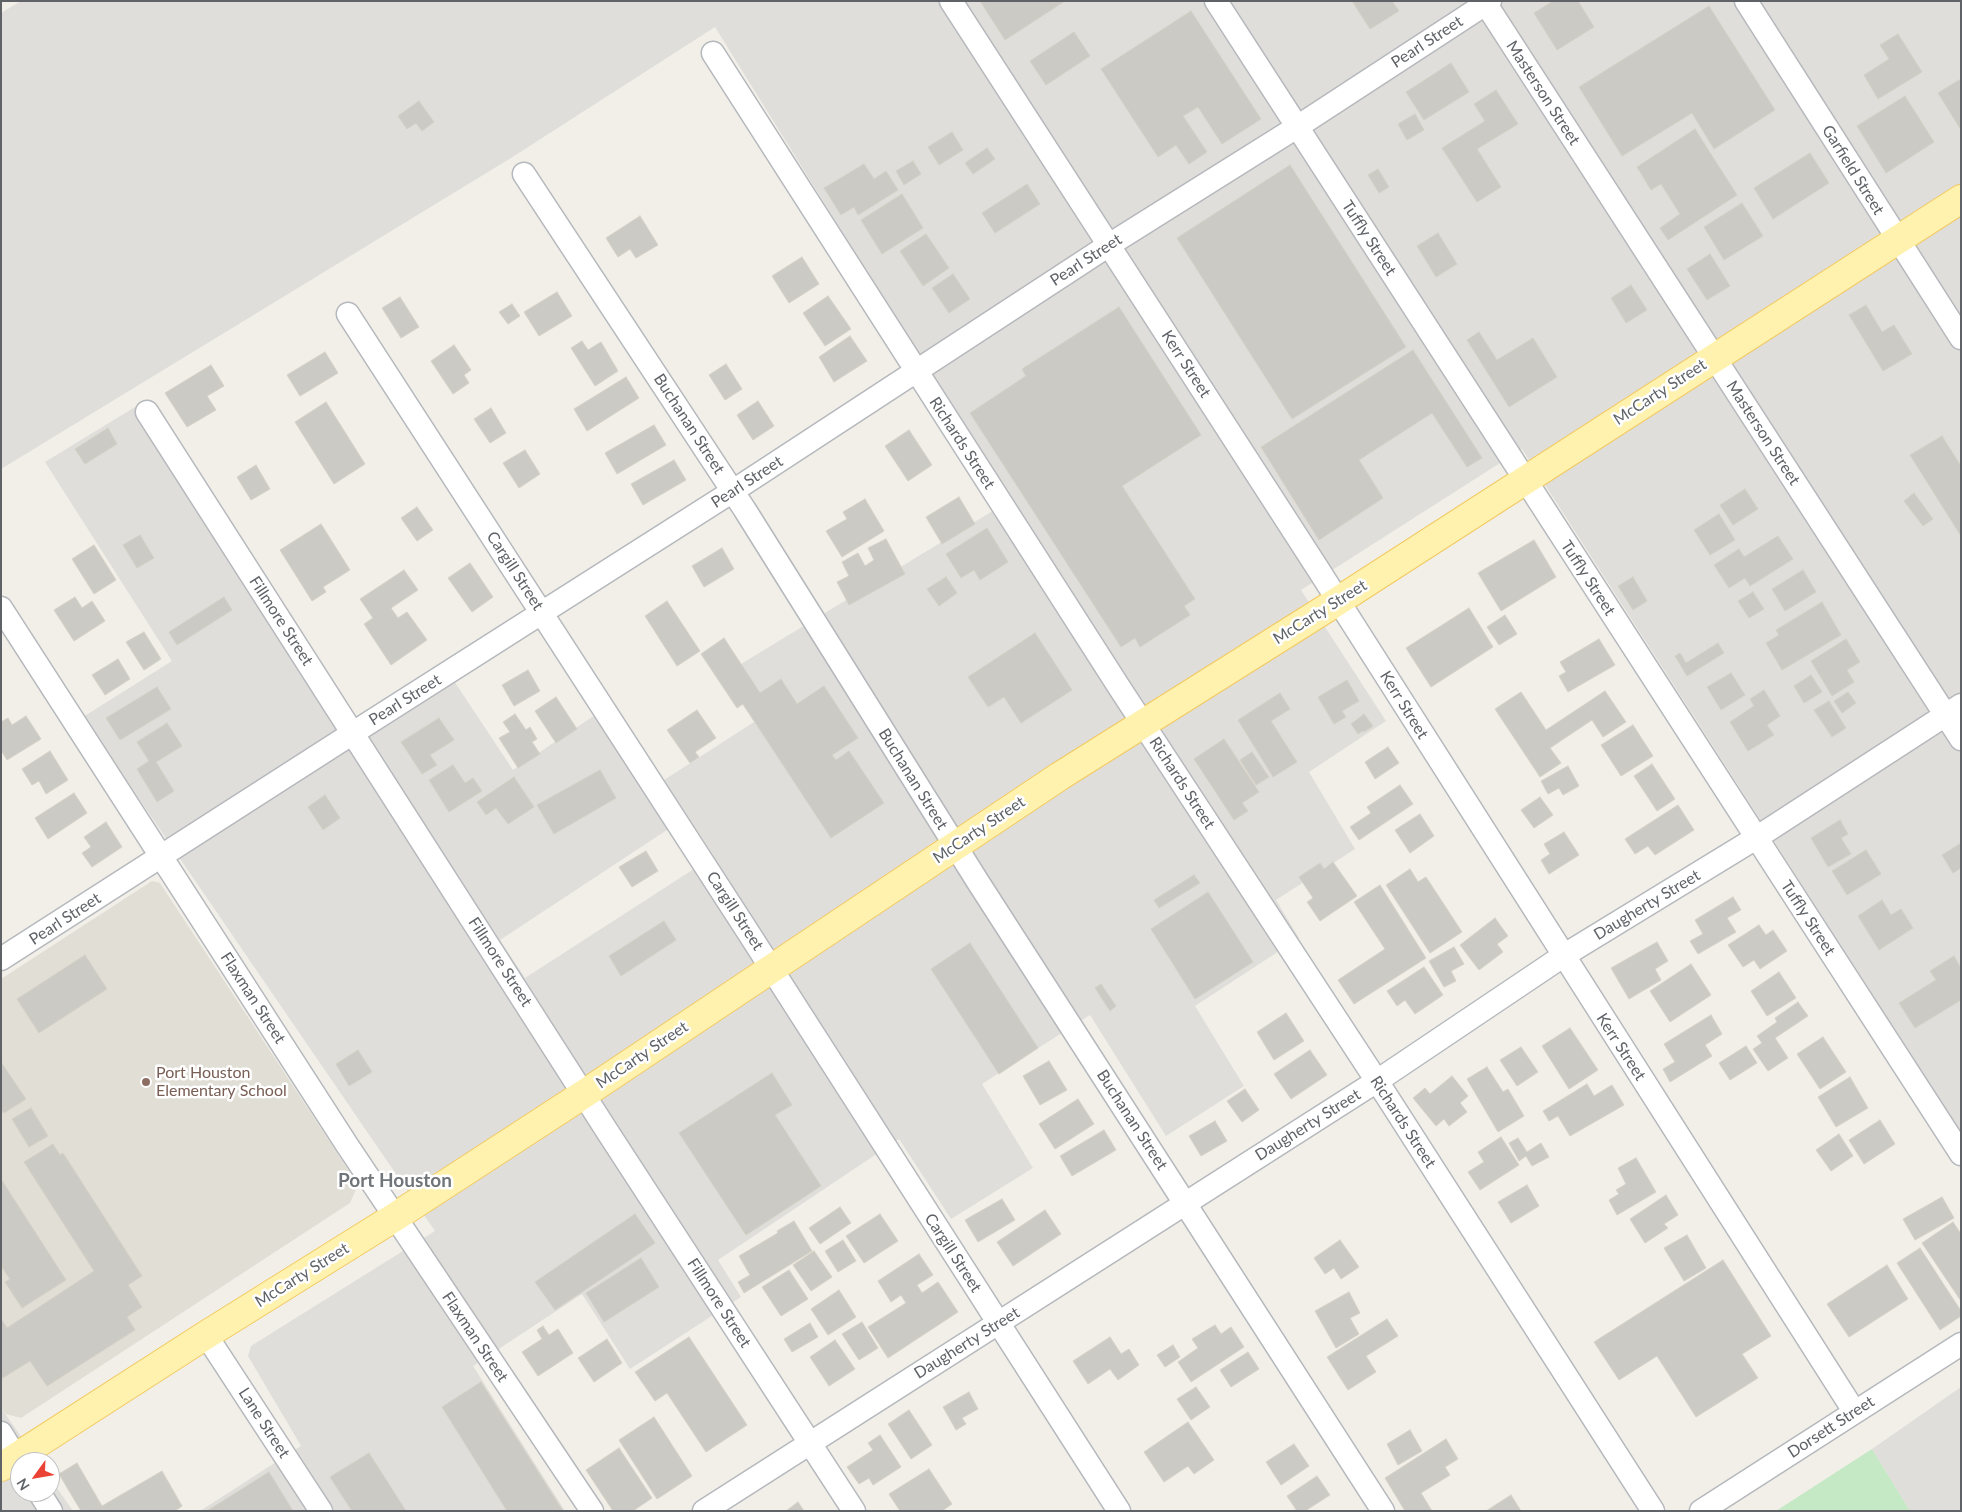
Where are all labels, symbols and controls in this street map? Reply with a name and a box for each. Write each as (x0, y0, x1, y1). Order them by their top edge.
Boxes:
street label: Pearl Street (1388, 12, 1466, 72)
street label: Masterson Street (1502, 37, 1584, 149)
street label: Garfield Street (1818, 122, 1888, 218)
street label: Tuffly Street (1338, 197, 1400, 279)
street label: Pearl Street (1047, 230, 1125, 290)
street label: Kerr Street (1157, 327, 1215, 401)
street label: McCarty Street (1610, 355, 1710, 429)
street label: Buchanan Street (649, 370, 729, 478)
street label: Masterson Street (1722, 377, 1804, 489)
street label: Richards Street (925, 393, 999, 493)
street label: Pearl Street (708, 452, 786, 512)
street label: Cargill Street (482, 528, 548, 614)
street label: Tuffly Street (1557, 537, 1619, 619)
street label: Fillmore Street (245, 573, 317, 669)
street label: McCarty Street (1270, 576, 1370, 648)
street label: Kerr Street (1376, 668, 1432, 742)
street label: Pearl Street (365, 670, 445, 730)
street label: Buchanan Street (874, 725, 952, 833)
street label: Richards Street (1145, 733, 1219, 833)
street label: McCarty Street (929, 792, 1029, 868)
street label: Daugherty Street (1590, 866, 1704, 944)
street label: Cargill Street (702, 868, 768, 954)
street label: Tuffly Street (1777, 877, 1839, 959)
street label: Pearl Street (26, 889, 104, 949)
street label: Fillmore Street (464, 914, 536, 1010)
street label: Flaxman Street (216, 949, 290, 1047)
street label: Kerr Street (1592, 1010, 1650, 1084)
street label: McCarty Street (592, 1017, 692, 1093)
place label: Port Houston Elementary School (156, 1063, 287, 1101)
street label: Buchanan Street (1092, 1066, 1172, 1174)
street label: Richards Street (1366, 1072, 1440, 1172)
marker: Port Houston Elementary School (140, 1076, 152, 1088)
street label: Daugherty Street (1252, 1085, 1364, 1165)
district label: Port Houston (338, 1170, 452, 1192)
street label: Cargill Street (920, 1210, 986, 1296)
street label: McCarty Street (252, 1239, 352, 1311)
street label: Fillmore Street (683, 1255, 755, 1351)
street label: Flaxman Street (438, 1288, 512, 1386)
street label: Daugherty Street (911, 1303, 1023, 1383)
street label: Lane Street (234, 1384, 294, 1462)
street label: Dorsett Street (1784, 1392, 1878, 1462)
north arrow (10, 1452, 60, 1502)
text: N (13, 1476, 33, 1494)

